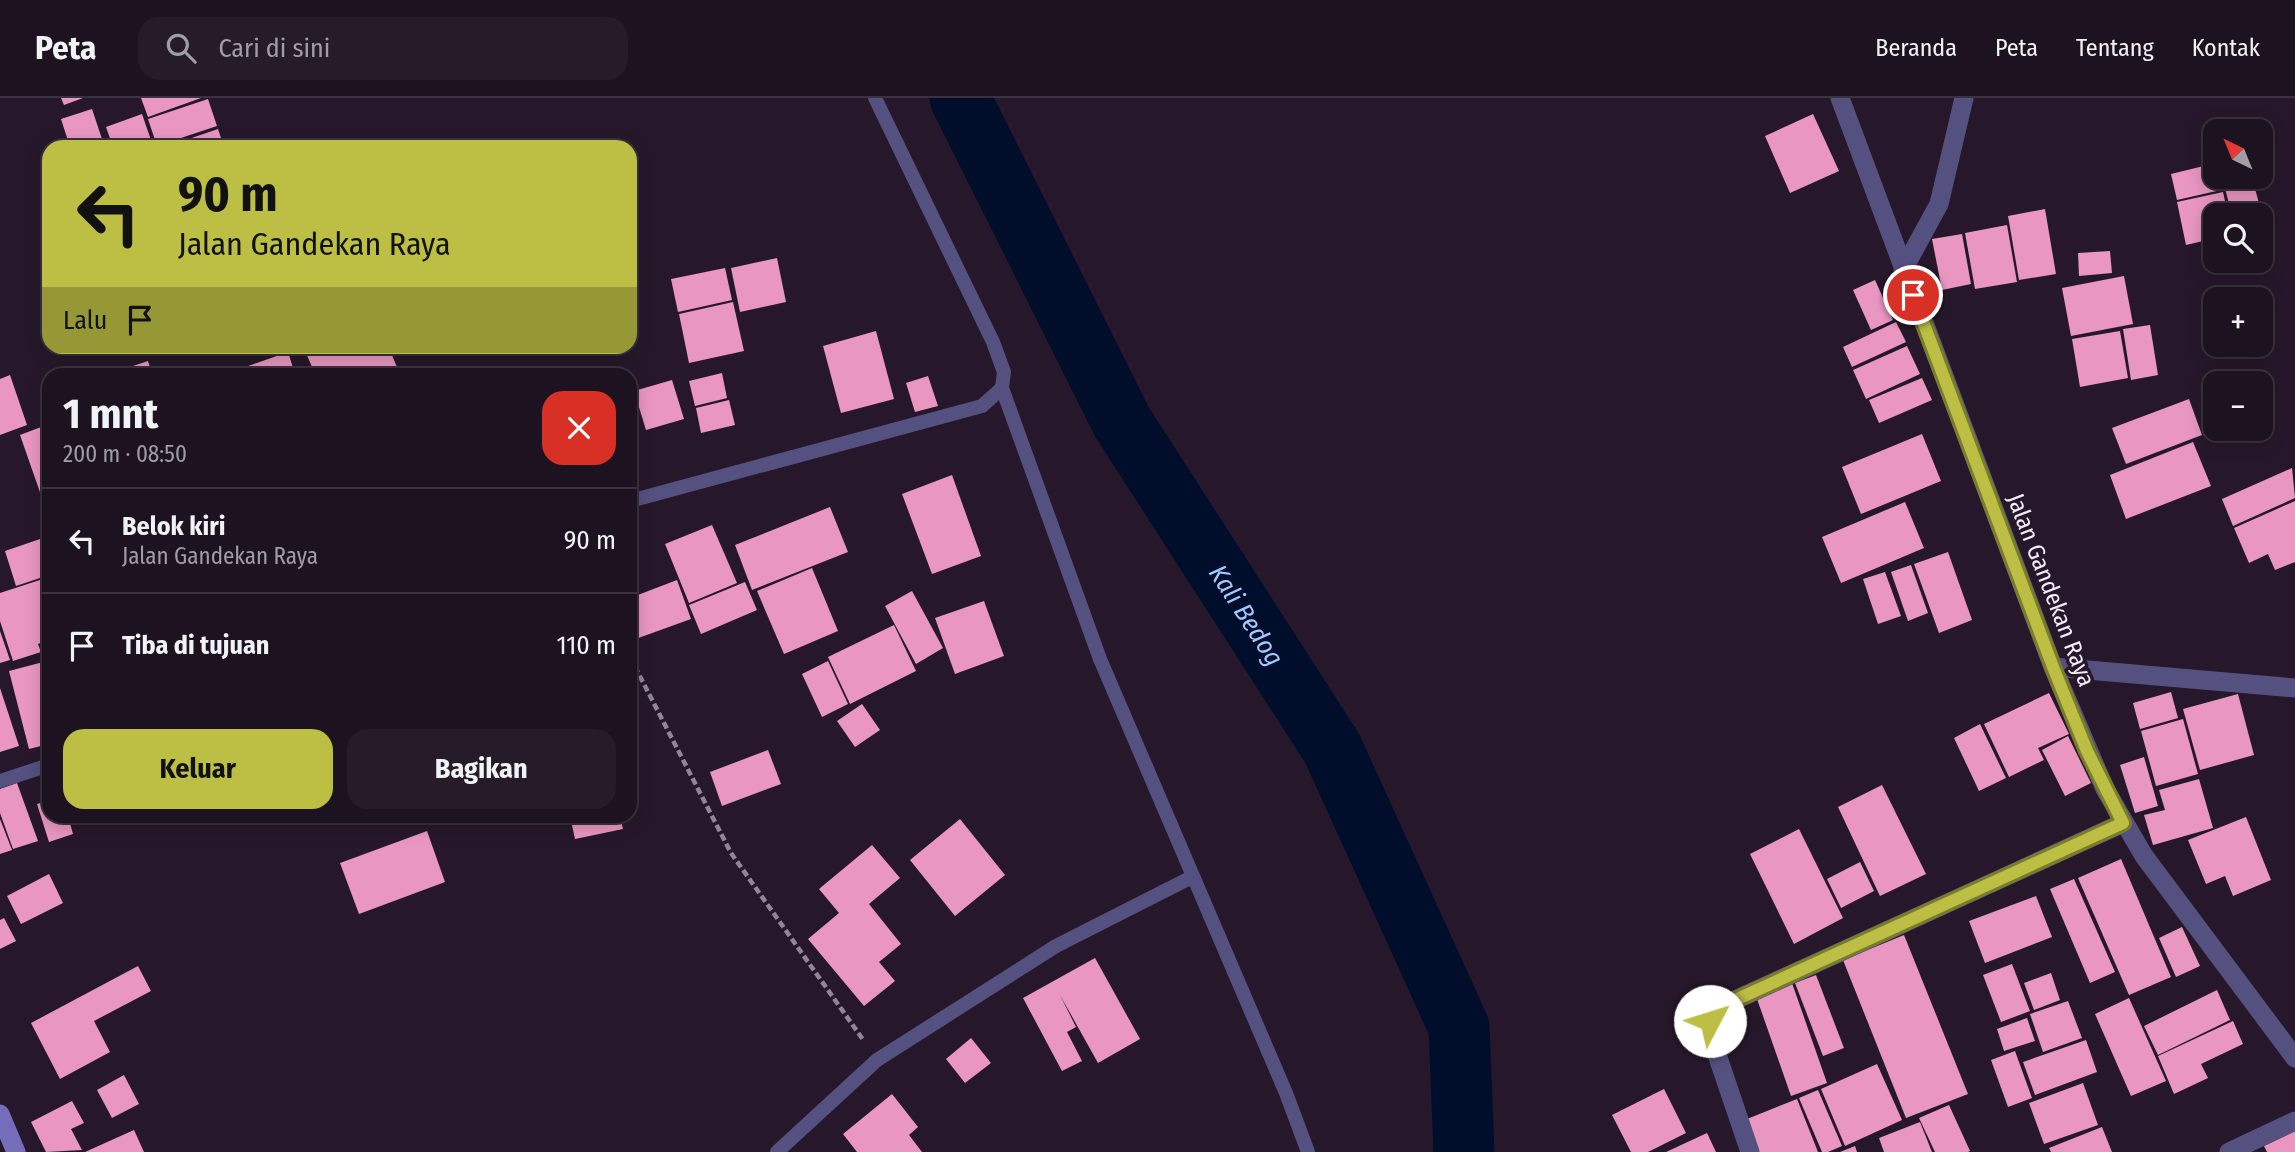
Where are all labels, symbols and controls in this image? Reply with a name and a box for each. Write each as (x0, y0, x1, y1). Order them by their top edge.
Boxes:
search box (138, 17, 628, 80)
text: Peta (35, 28, 96, 68)
icon: search (162, 29, 200, 67)
text: Cari di sini (218, 33, 330, 64)
text: Beranda (1875, 34, 1957, 62)
text: Peta (1995, 34, 2038, 62)
text: Tentang (2076, 34, 2154, 62)
text: Kontak (2192, 34, 2260, 62)
north arrow (2203, 119, 2273, 189)
map controls (2203, 119, 2273, 441)
text: 90 m (178, 165, 278, 224)
icon: left (63, 168, 154, 259)
button: search (2203, 203, 2273, 273)
text: Jalan Gandekan Raya (178, 225, 451, 263)
pin (1883, 265, 1943, 325)
icon: arrive (1894, 276, 1932, 314)
button: + (2203, 287, 2273, 357)
icon: arrive (121, 301, 159, 339)
text: Lalu (63, 305, 107, 336)
button: − (2203, 371, 2273, 441)
text: 1 mnt (63, 389, 158, 439)
button: close (542, 391, 616, 465)
text: 200 m · 08:50 (63, 440, 187, 468)
street label: Jalan Gandekan Raya (2001, 490, 2101, 690)
text: Belok kiri (122, 511, 225, 542)
icon: left (63, 522, 101, 560)
text: 90 m (564, 525, 616, 556)
text: Jalan Gandekan Raya (122, 542, 318, 570)
water label: Kali Bedog (1203, 559, 1290, 671)
icon: arrive (63, 627, 101, 665)
text: Tiba di tujuan (122, 630, 269, 661)
text: 110 m (556, 630, 616, 661)
button: Keluar (63, 729, 333, 809)
button: Bagikan (347, 729, 616, 809)
position arrow (1673, 984, 1747, 1058)

